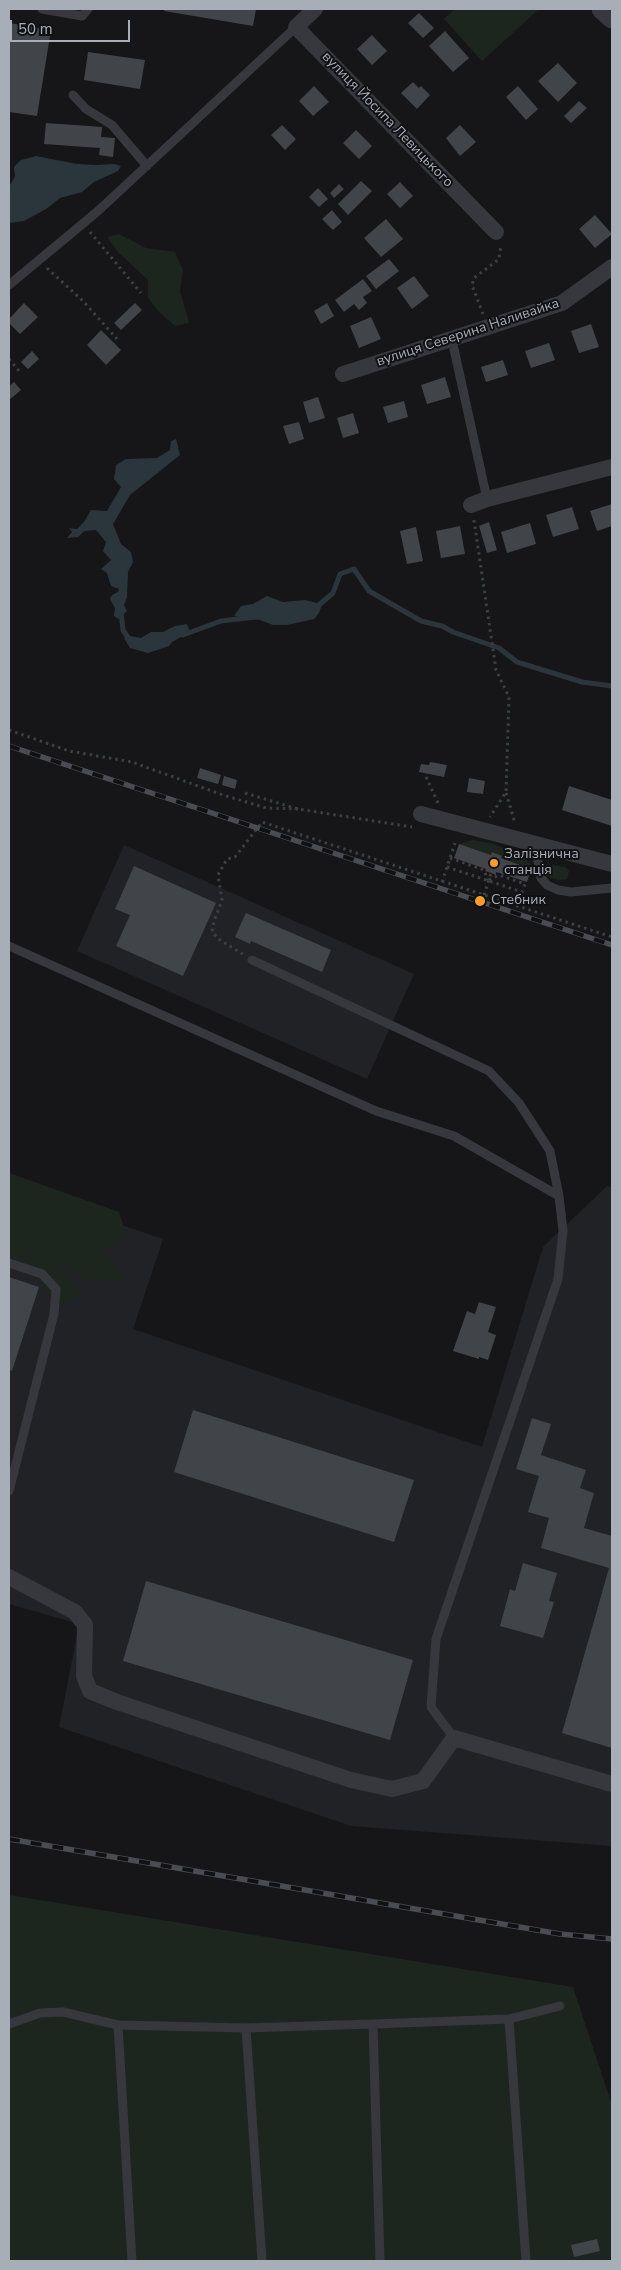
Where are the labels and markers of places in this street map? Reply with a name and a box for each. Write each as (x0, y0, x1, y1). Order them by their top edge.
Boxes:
place label: Залізнична станція (504, 847, 579, 880)
marker: Залізнична станція (488, 857, 500, 869)
place label: Стебник (491, 893, 546, 909)
marker: Стебник (473, 894, 487, 908)

